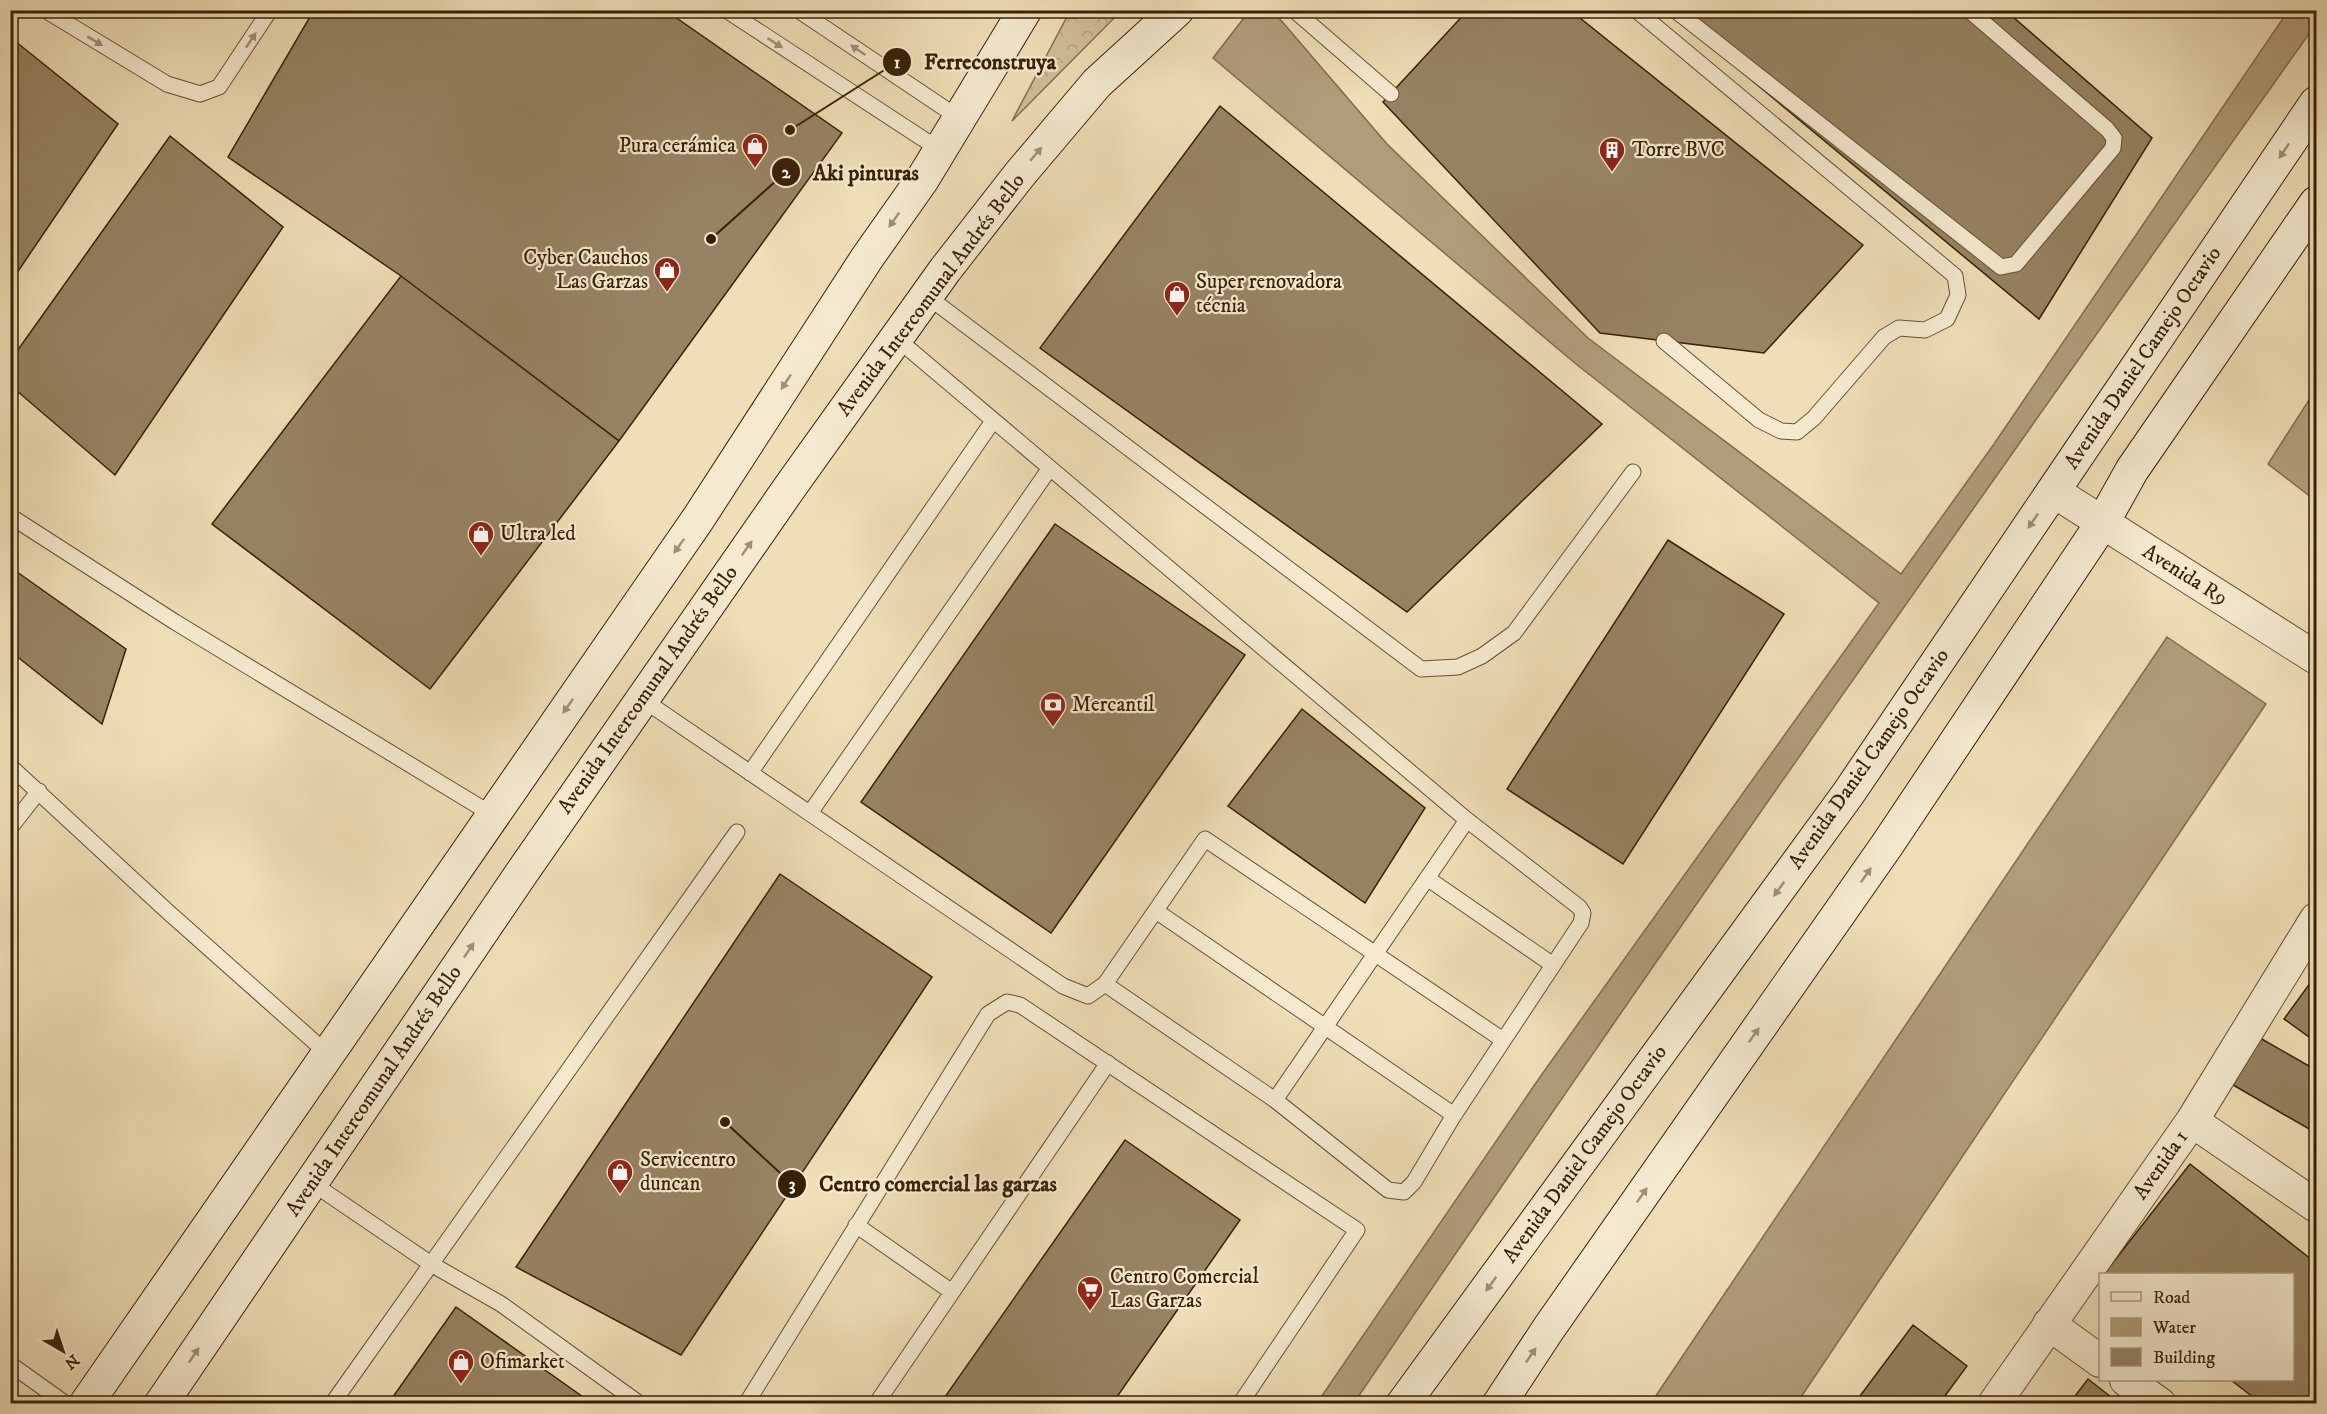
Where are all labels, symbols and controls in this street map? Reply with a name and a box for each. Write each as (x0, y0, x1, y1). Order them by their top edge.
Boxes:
one-way arrow (245, 31, 256, 48)
one-way arrow (87, 35, 103, 46)
one-way arrow (767, 37, 784, 48)
callout: Ferreconstruya (882, 42, 1068, 82)
one-way arrow (849, 45, 866, 56)
text: Ferreconstruya (924, 49, 1057, 76)
text: 1 (894, 52, 901, 74)
shop icon: Pura cerámica (740, 131, 770, 169)
place label: Pura cerámica (619, 133, 736, 159)
building icon: Torre BVC (1597, 135, 1627, 173)
place label: Torre BVC (1632, 137, 1725, 163)
one-way arrow (2278, 143, 2290, 159)
one-way arrow (1029, 147, 1042, 162)
callout: Aki pinturas (771, 152, 931, 192)
text: Aki pinturas (812, 160, 920, 187)
text: 2 (782, 162, 792, 184)
street label: Avenida Intercomunal Andrés Bello (831, 169, 1031, 421)
one-way arrow (888, 211, 900, 227)
street label: Avenida Daniel Camejo Octavio (2059, 242, 2227, 474)
place label: Cyber Cauchos Las Garzas (523, 245, 648, 295)
shop icon: Cyber Cauchos Las Garzas (652, 255, 682, 293)
place label: Super renovadora técnia (1196, 269, 1342, 319)
shop icon: Super renovadora técnia (1162, 279, 1192, 317)
one-way arrow (780, 374, 792, 390)
one-way arrow (2027, 513, 2039, 529)
shop icon: Ultra led (466, 519, 496, 557)
place label: Ultra led (500, 521, 576, 547)
one-way arrow (673, 537, 685, 553)
street label: Avenida R9 (2138, 539, 2232, 611)
one-way arrow (741, 541, 753, 557)
street label: Avenida Intercomunal Andrés Bello (552, 561, 744, 819)
street label: Avenida Daniel Camejo Octavio (1783, 644, 1955, 874)
bank icon: Mercantil (1038, 690, 1068, 728)
place label: Mercantil (1072, 692, 1155, 718)
one-way arrow (563, 698, 574, 714)
one-way arrow (1860, 868, 1872, 884)
one-way arrow (1773, 881, 1785, 896)
one-way arrow (463, 943, 475, 959)
street label: Avenida Intercomunal Andrés Bello (280, 961, 468, 1221)
one-way arrow (1748, 1027, 1760, 1043)
street label: Avenida Daniel Camejo Octavio (1497, 1040, 1673, 1268)
street label: Avenida 1 (2128, 1125, 2194, 1205)
place label: Servicentro duncan (640, 1147, 736, 1197)
shop icon: Servicentro duncan (605, 1157, 635, 1195)
callout: Centro comercial las garzas (777, 1164, 1069, 1204)
text: Centro comercial las garzas (819, 1171, 1058, 1198)
text: 3 (789, 1174, 796, 1196)
one-way arrow (1636, 1187, 1648, 1203)
place label: Centro Comercial Las Garzas (1110, 1264, 1259, 1314)
legend (2099, 1273, 2294, 1381)
supermarket icon: Centro Comercial Las Garzas (1075, 1274, 1105, 1312)
one-way arrow (1485, 1277, 1497, 1292)
text: Road (2153, 1287, 2190, 1309)
text: Water (2152, 1317, 2196, 1339)
north arrow (33, 1321, 93, 1381)
one-way arrow (188, 1347, 199, 1363)
shop icon: Ofimarket (446, 1347, 476, 1385)
one-way arrow (1525, 1347, 1536, 1363)
text: Building (2153, 1347, 2215, 1369)
place label: Ofimarket (480, 1349, 565, 1375)
text: N (60, 1350, 83, 1374)

